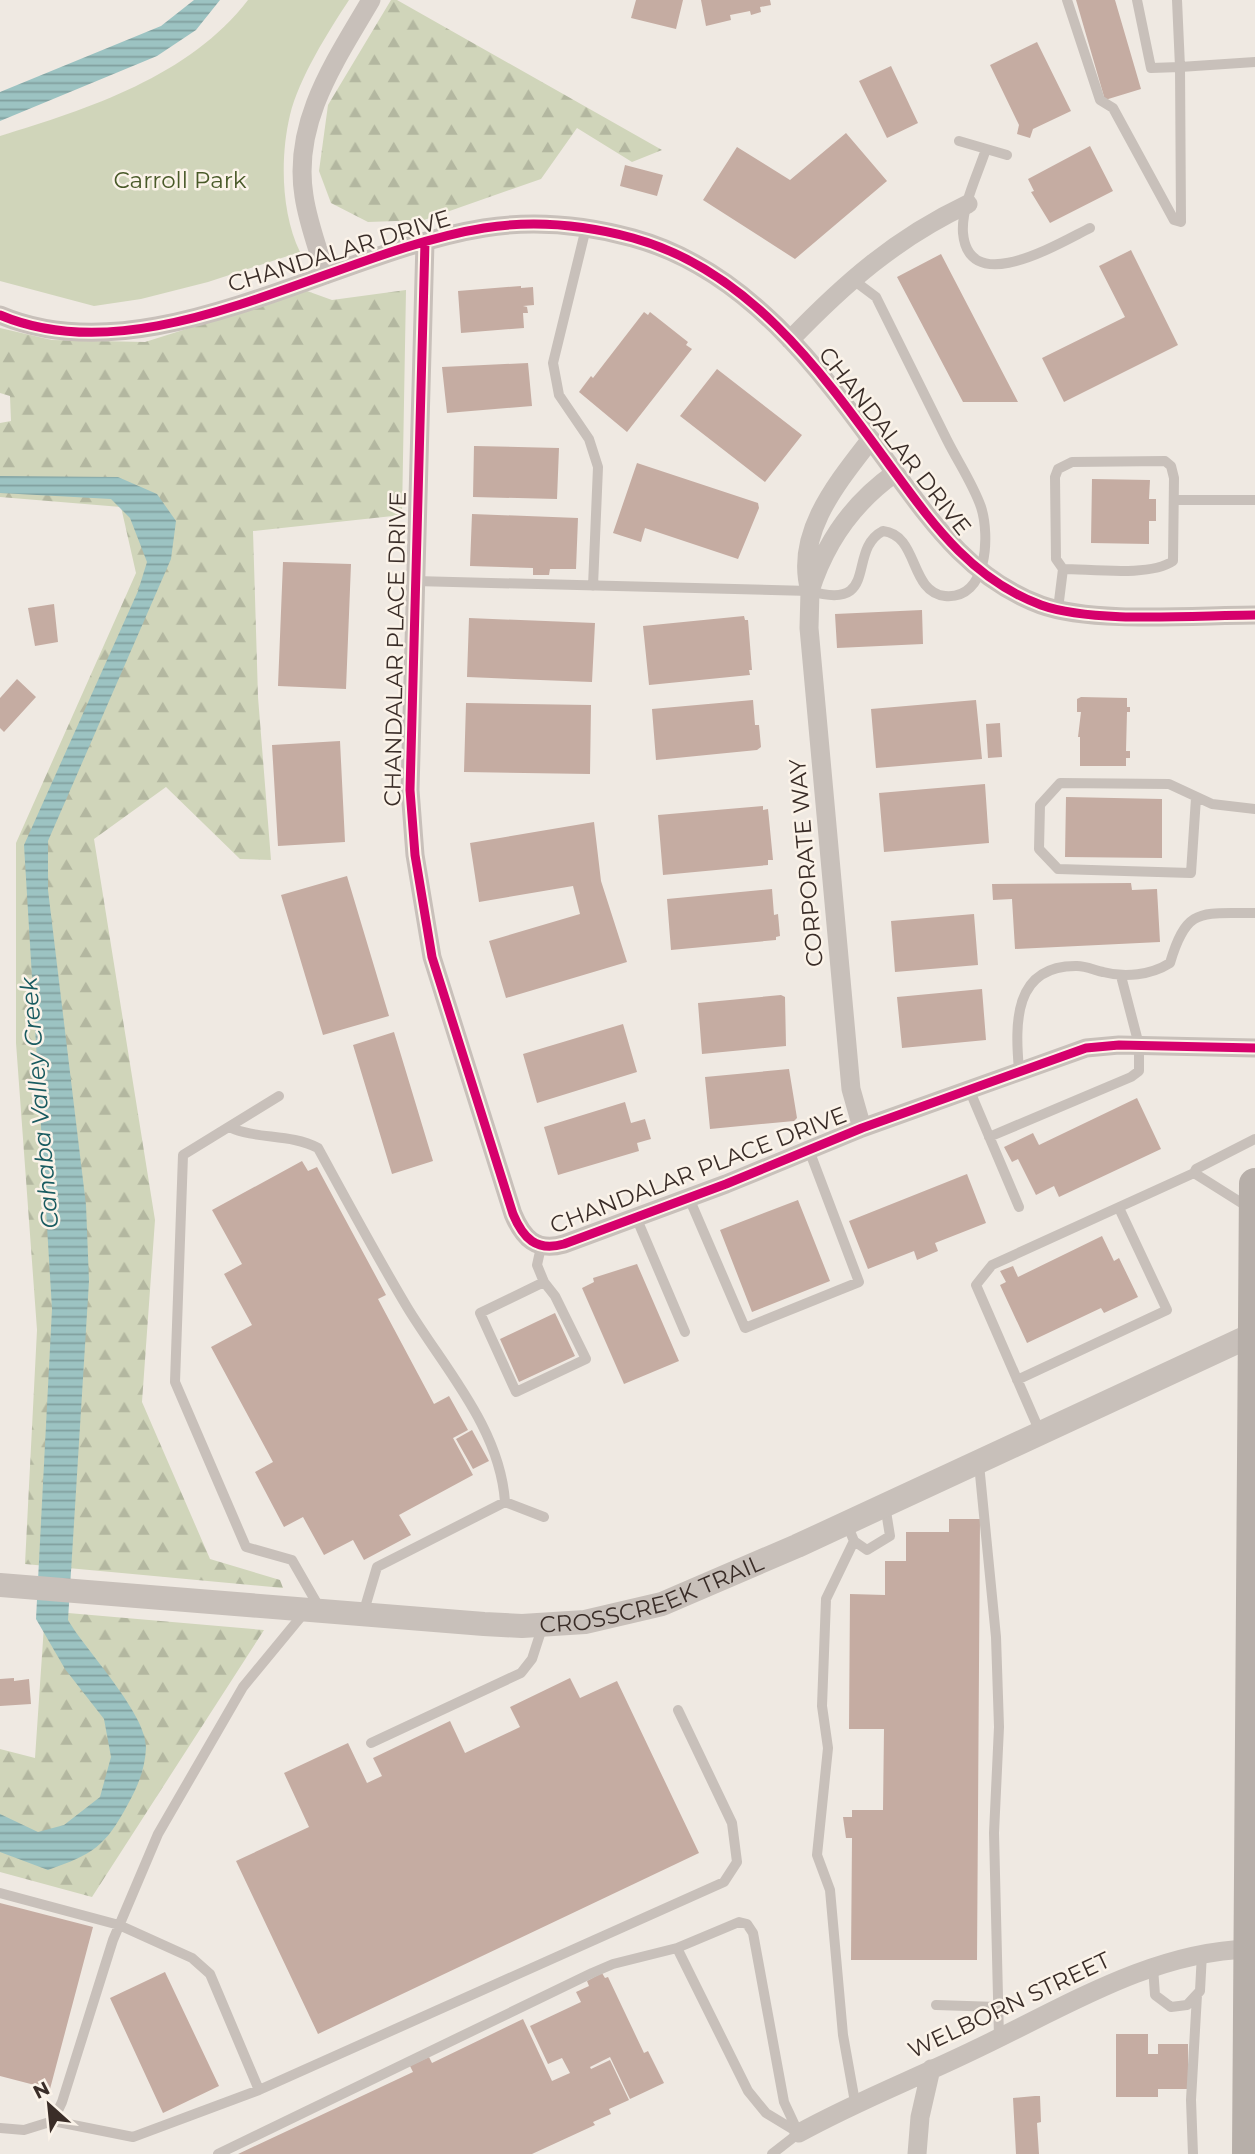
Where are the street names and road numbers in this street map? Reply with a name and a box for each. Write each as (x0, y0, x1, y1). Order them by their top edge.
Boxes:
street label: CHANDALAR DRIVE (224, 204, 454, 298)
street label: CHANDALAR DRIVE (813, 341, 977, 541)
street label: CHANDALAR PLACE DRIVE (378, 491, 412, 807)
street label: CORPORATE WAY (783, 757, 829, 968)
street label: CHANDALAR PLACE DRIVE (546, 1100, 850, 1240)
street label: CROSSCREEK TRAIL (539, 1548, 768, 1639)
street label: WELBORN STREET (903, 1946, 1115, 2064)

